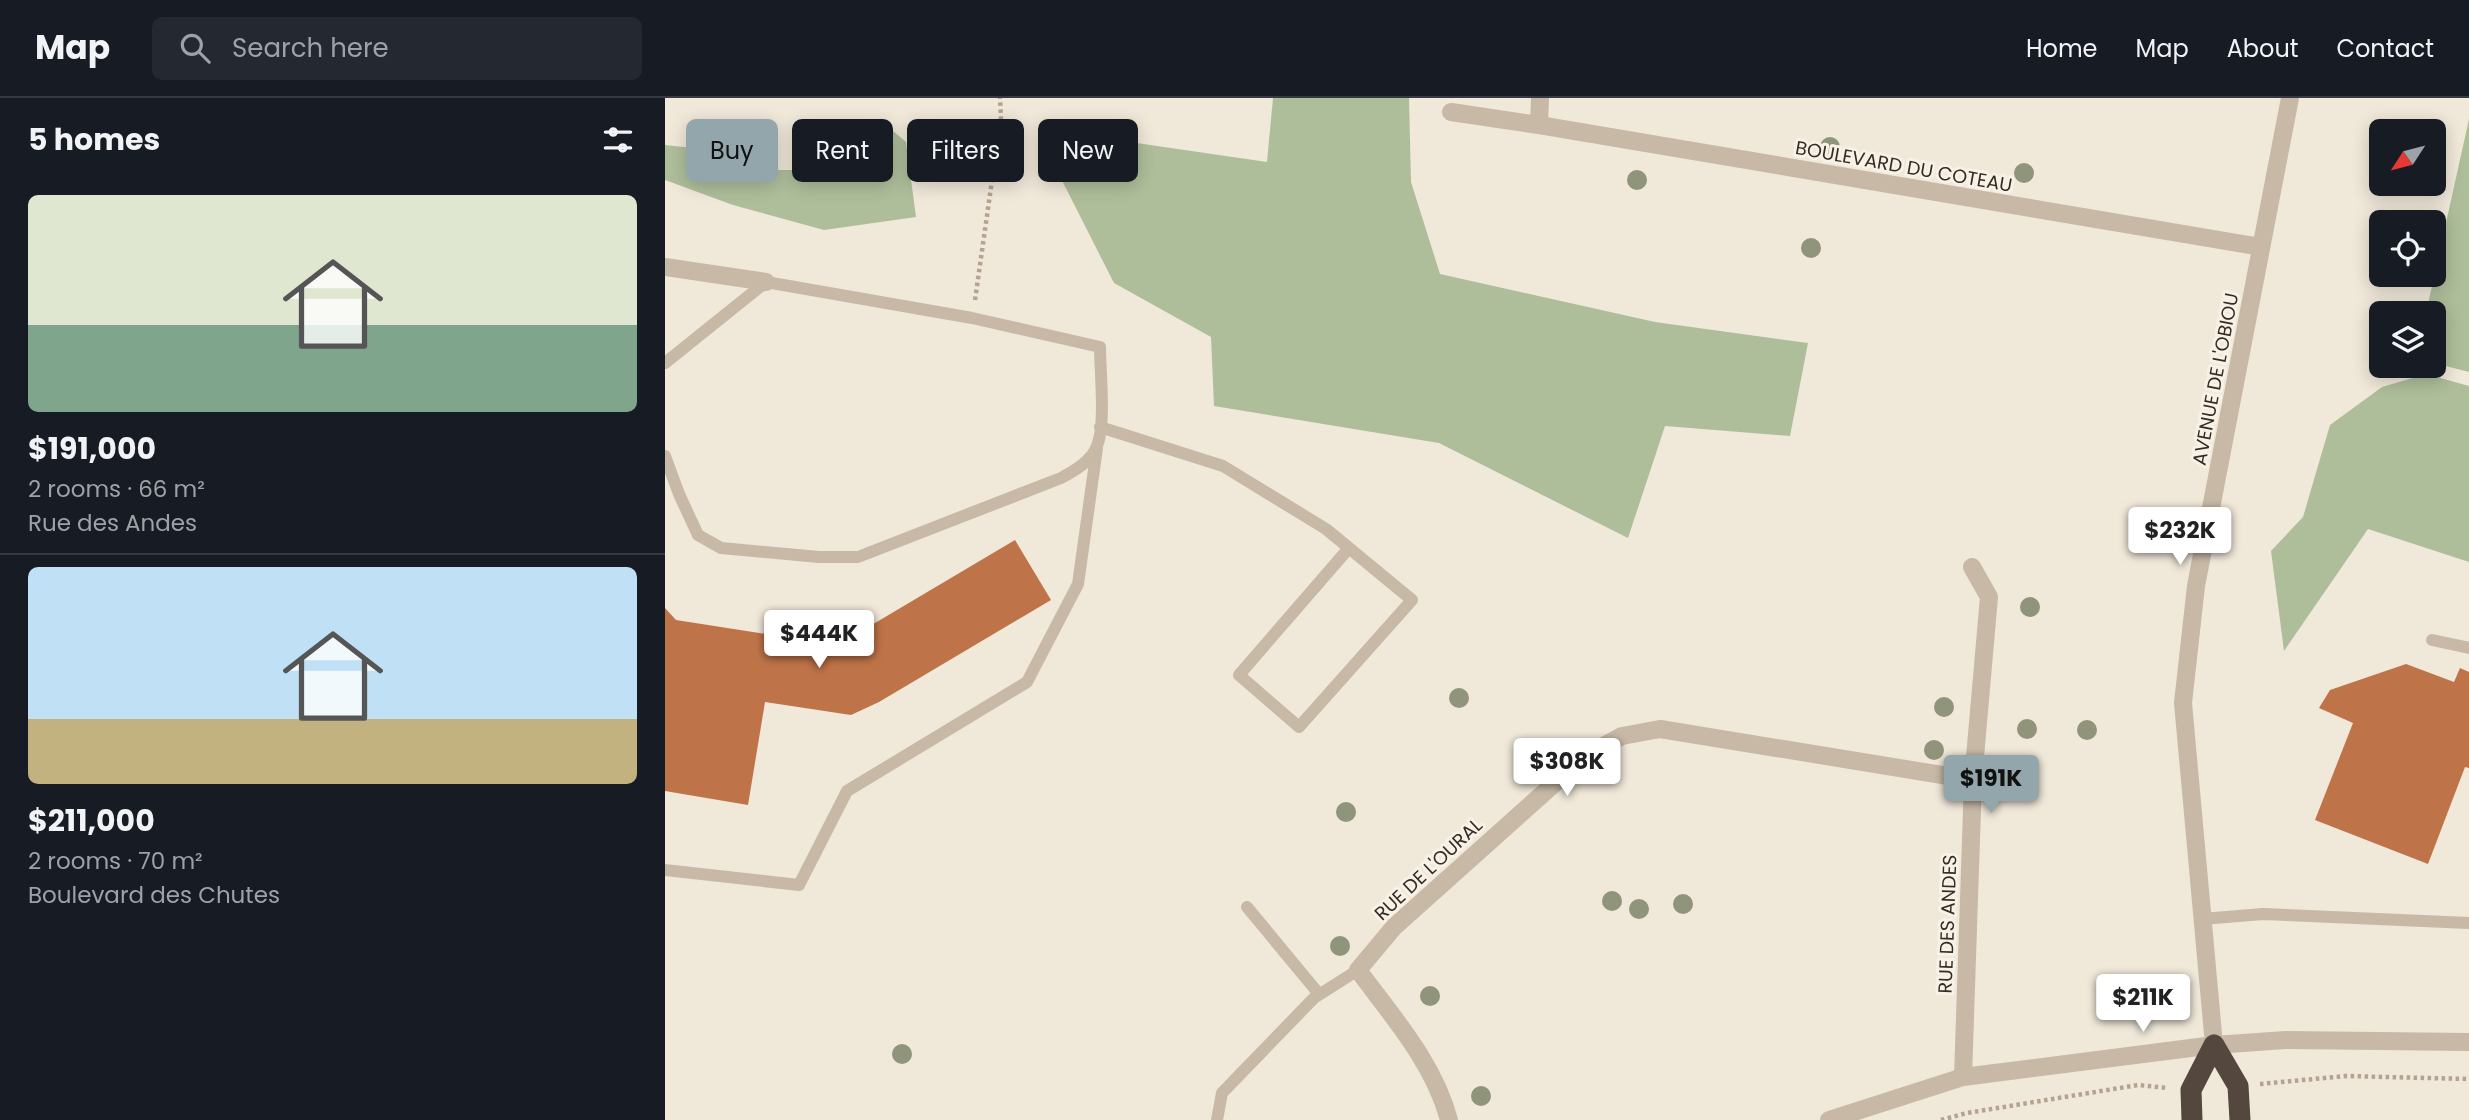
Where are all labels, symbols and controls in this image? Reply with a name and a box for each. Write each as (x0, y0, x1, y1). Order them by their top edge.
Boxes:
search box (152, 17, 642, 80)
text: Map (35, 24, 110, 71)
icon: search (176, 29, 214, 67)
text: Search here (232, 30, 389, 66)
text: Home (2026, 32, 2098, 65)
text: Map (2136, 32, 2189, 65)
text: About (2227, 32, 2298, 65)
text: Contact (2336, 32, 2434, 65)
text: 5 homes (28, 118, 160, 161)
chip: Buy (686, 119, 778, 182)
chip: Rent (792, 119, 893, 182)
chip: Filters (907, 119, 1024, 182)
chip: New (1038, 119, 1138, 182)
north arrow (2369, 119, 2447, 196)
map controls (2369, 119, 2446, 378)
icon: filters (599, 121, 637, 159)
street label: BOULEVARD DU COTEAU (1793, 134, 2014, 199)
button: locate (2369, 210, 2446, 287)
icon: home (270, 241, 396, 367)
street label: AVENUE DE L'OBIOU (2186, 291, 2245, 468)
button: layers (2369, 301, 2446, 378)
text: $191,000 (28, 427, 156, 470)
text: 2 rooms · 66 m² (28, 473, 205, 505)
text: Rue des Andes (28, 507, 197, 539)
pin: $232K (2131, 508, 2229, 567)
text: $232K (2144, 514, 2216, 546)
pin: $444K (770, 610, 868, 670)
icon: home (270, 613, 396, 739)
text: $444K (780, 617, 858, 649)
pin: $308K (1518, 738, 1616, 798)
text: $308K (1530, 745, 1604, 777)
pin: $191K (1942, 756, 2040, 815)
text: $191K (1960, 762, 2022, 794)
text: $211,000 (28, 799, 155, 842)
street label: RUE DE L'OURAL (1368, 812, 1488, 927)
text: 2 rooms · 70 m² (28, 845, 203, 877)
street label: RUE DES ANDES (1932, 854, 1963, 994)
text: Boulevard des Chutes (28, 879, 280, 911)
pin: $211K (2094, 974, 2192, 1034)
text: $211K (2112, 981, 2174, 1013)

